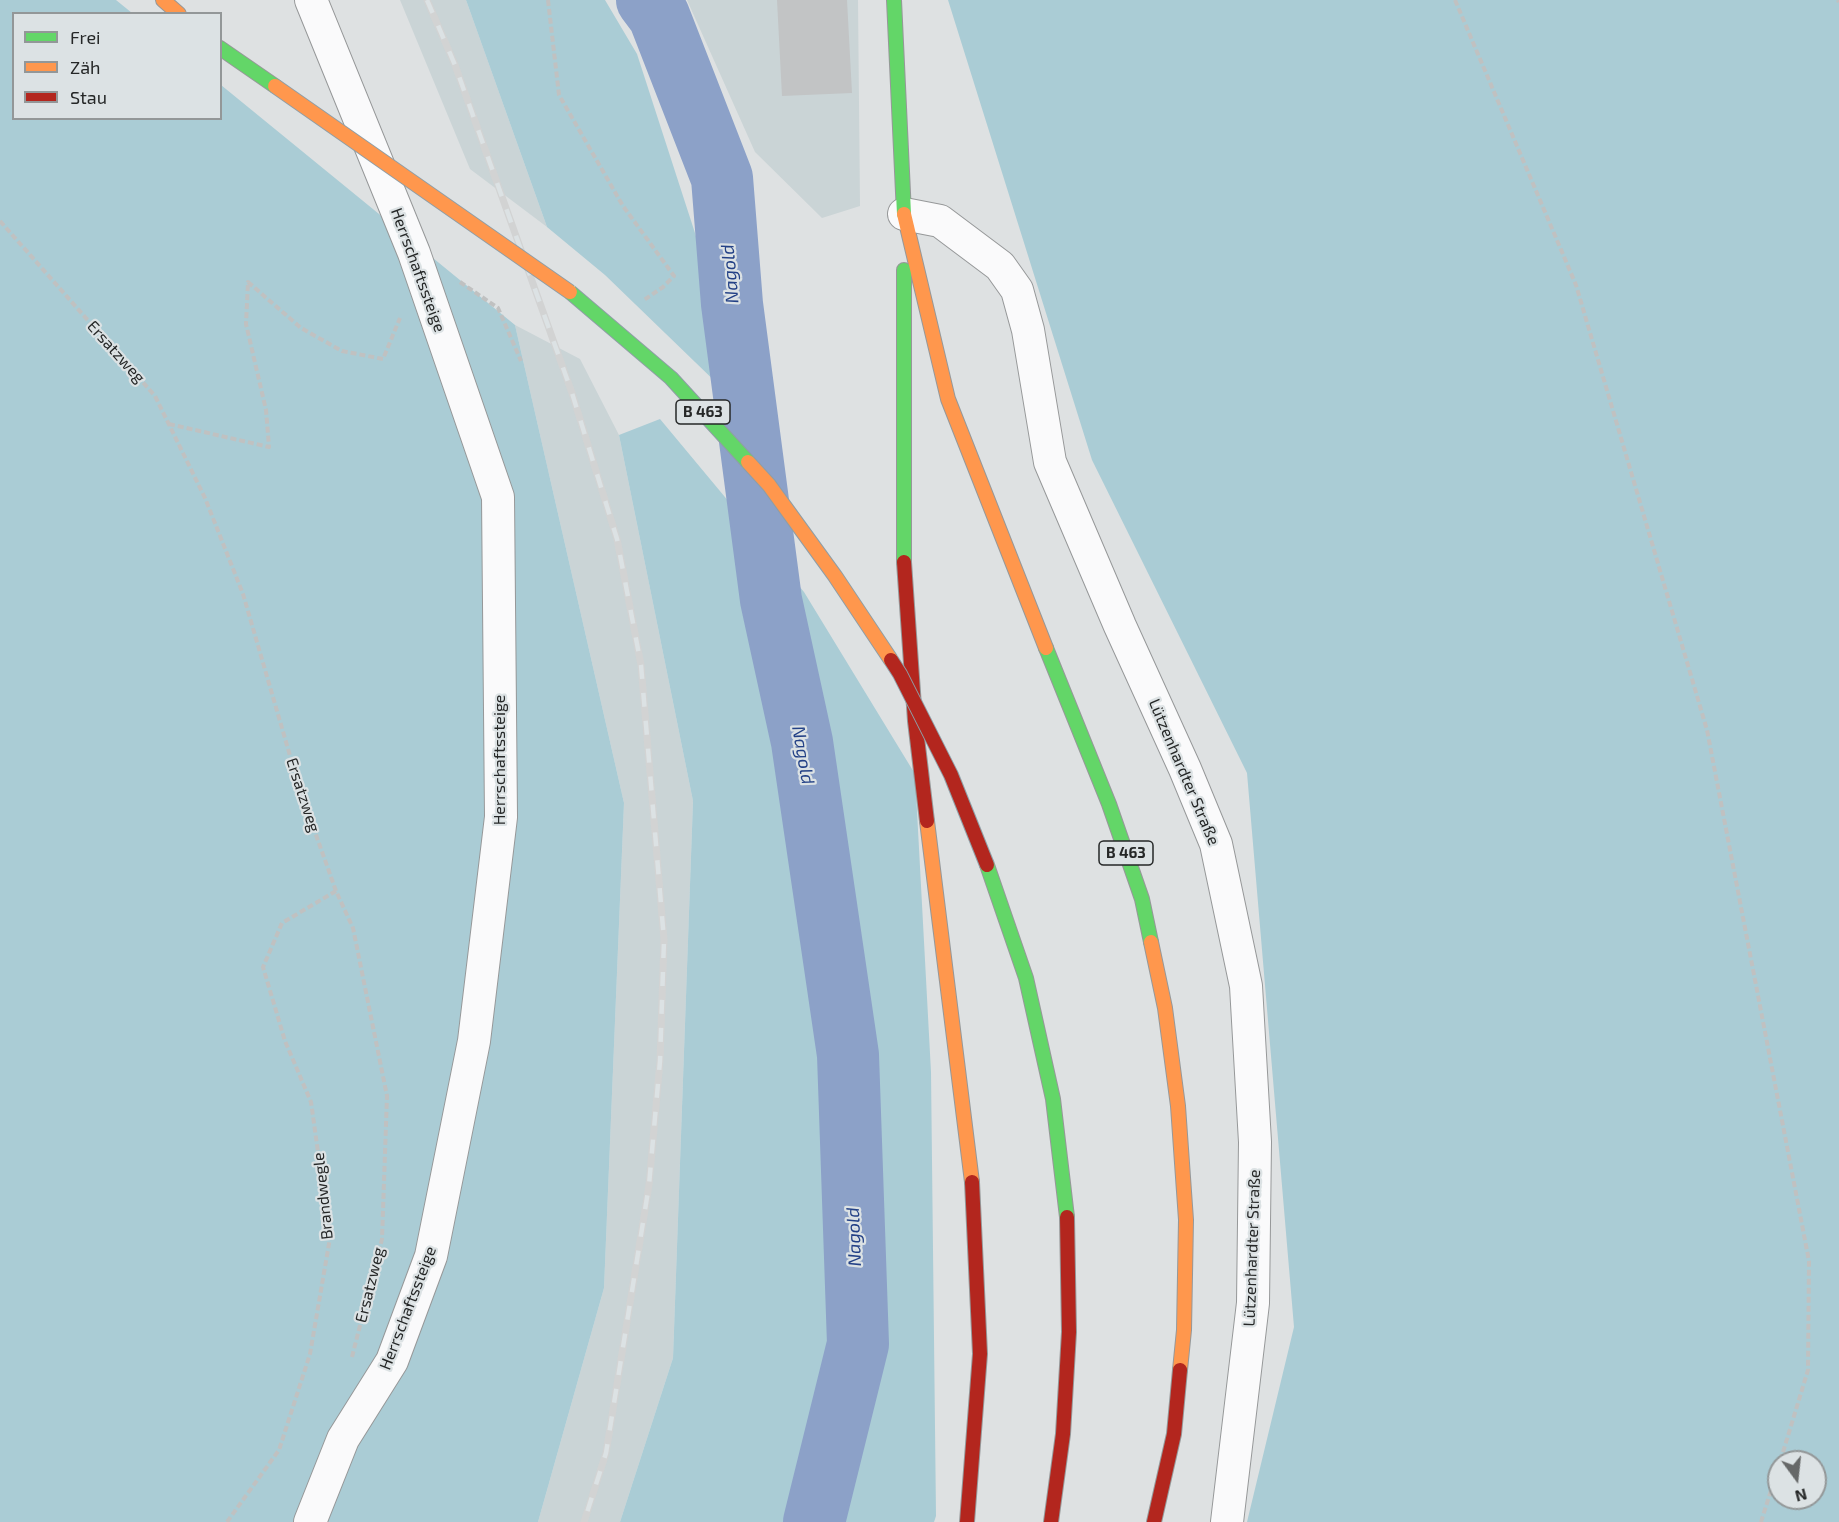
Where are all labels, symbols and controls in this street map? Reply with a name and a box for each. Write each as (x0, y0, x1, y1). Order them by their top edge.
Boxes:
legend (12, 12, 222, 120)
text: Frei (70, 26, 101, 48)
text: Zäh (70, 56, 101, 78)
text: Stau (70, 86, 107, 108)
street label: Herrschaftssteige (387, 205, 449, 335)
water label: Nagold (717, 244, 743, 304)
street label: Ersatzweg (83, 317, 149, 387)
road number: B 463 (676, 400, 730, 424)
street label: Herrschaftssteige (490, 695, 510, 825)
street label: Lützenhardter Straße (1144, 696, 1224, 848)
water label: Nagold (787, 724, 819, 786)
street label: Ersatzweg (282, 755, 324, 835)
road number: B 463 (1099, 841, 1153, 865)
street label: Brandwegle (309, 1151, 337, 1241)
street label: Lützenhardter Straße (1240, 1169, 1264, 1327)
water label: Nagold (842, 1207, 866, 1267)
street label: Herrschaftssteige (376, 1244, 440, 1372)
street label: Ersatzweg (351, 1245, 389, 1325)
north arrow (1767, 1450, 1827, 1510)
text: N (1793, 1485, 1809, 1507)

